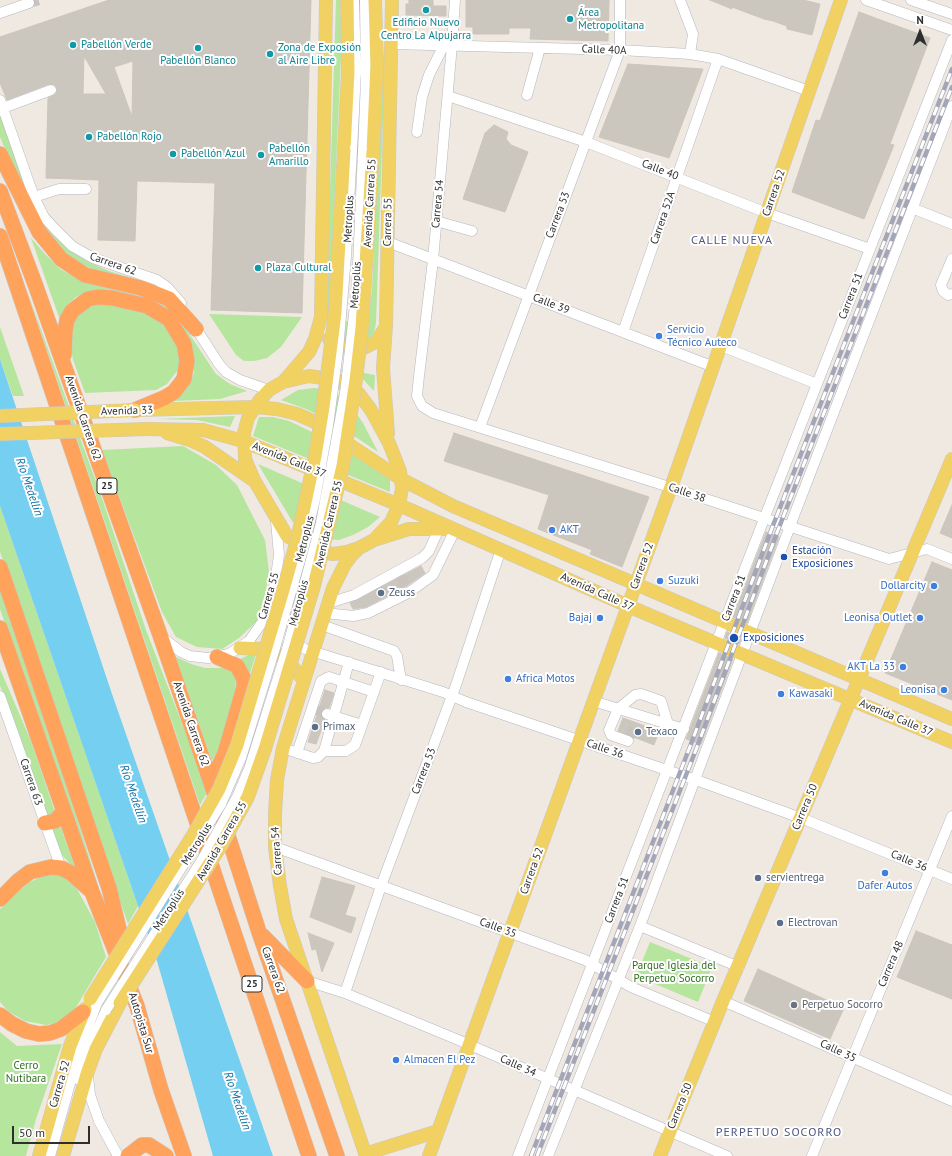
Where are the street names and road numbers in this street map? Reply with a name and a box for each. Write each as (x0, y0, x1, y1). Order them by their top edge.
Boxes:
street label: Calle 40A (581, 43, 627, 57)
street label: Calle 40 (640, 157, 680, 183)
street label: Avenida Carrera 55 (361, 158, 379, 248)
street label: Carrera 52 (760, 168, 788, 218)
street label: Carrera 54 (429, 179, 447, 229)
street label: Carrera 53 (543, 190, 573, 240)
street label: Carrera 52A (648, 190, 678, 246)
street label: Metroplus (341, 195, 357, 243)
street label: Carrera 55 (381, 198, 395, 246)
street label: Carrera 62 (88, 250, 138, 278)
street label: Metroplús (348, 261, 364, 309)
street label: Carrera 51 (836, 271, 866, 321)
street label: Calle 39 (531, 291, 571, 317)
street label: Avenida Carrera 62 (62, 374, 104, 462)
street label: Avenida 33 (101, 403, 153, 419)
street label: Avenida Calle 37 (250, 439, 328, 481)
road number: 25 (97, 478, 117, 494)
street label: Avenida Carrera 55 (313, 479, 345, 569)
street label: Calle 38 (667, 480, 707, 506)
street label: Metroplus (293, 514, 317, 564)
street label: Carrera 52 (627, 541, 657, 591)
street label: Avenida Calle 37 (558, 570, 636, 614)
street label: Carrera 55 (256, 571, 282, 621)
street label: Carrera 51 (719, 573, 749, 623)
street label: Metroplús (286, 578, 312, 628)
street label: Avenida Carrera 62 (170, 680, 212, 768)
street label: Avenida Calle 37 (857, 697, 935, 739)
street label: Calle 36 (585, 736, 625, 762)
street label: Carrera 53 (409, 746, 439, 796)
street label: Carrera 63 (17, 757, 45, 807)
street label: Carrera 50 (789, 782, 821, 832)
street label: Avenida Carrera 55 (194, 799, 250, 883)
street label: Metroplus (179, 820, 215, 868)
street label: Carrera 54 (269, 826, 285, 876)
street label: Carrera 52 (517, 846, 547, 896)
street label: Calle 36 (889, 847, 929, 875)
street label: Carrera 51 (602, 875, 632, 925)
street label: Metroplús (151, 887, 187, 933)
street label: Calle 35 (478, 915, 518, 941)
street label: Carrera 48 (875, 939, 907, 989)
street label: Carrera 62 (258, 945, 288, 995)
road number: 25 (242, 976, 262, 992)
street label: Autopista Sur (125, 991, 157, 1055)
street label: Calle 35 (818, 1037, 858, 1065)
street label: Calle 34 (498, 1052, 538, 1080)
street label: Carrera 52 (47, 1059, 73, 1109)
street label: Carrera 50 (665, 1081, 695, 1131)

